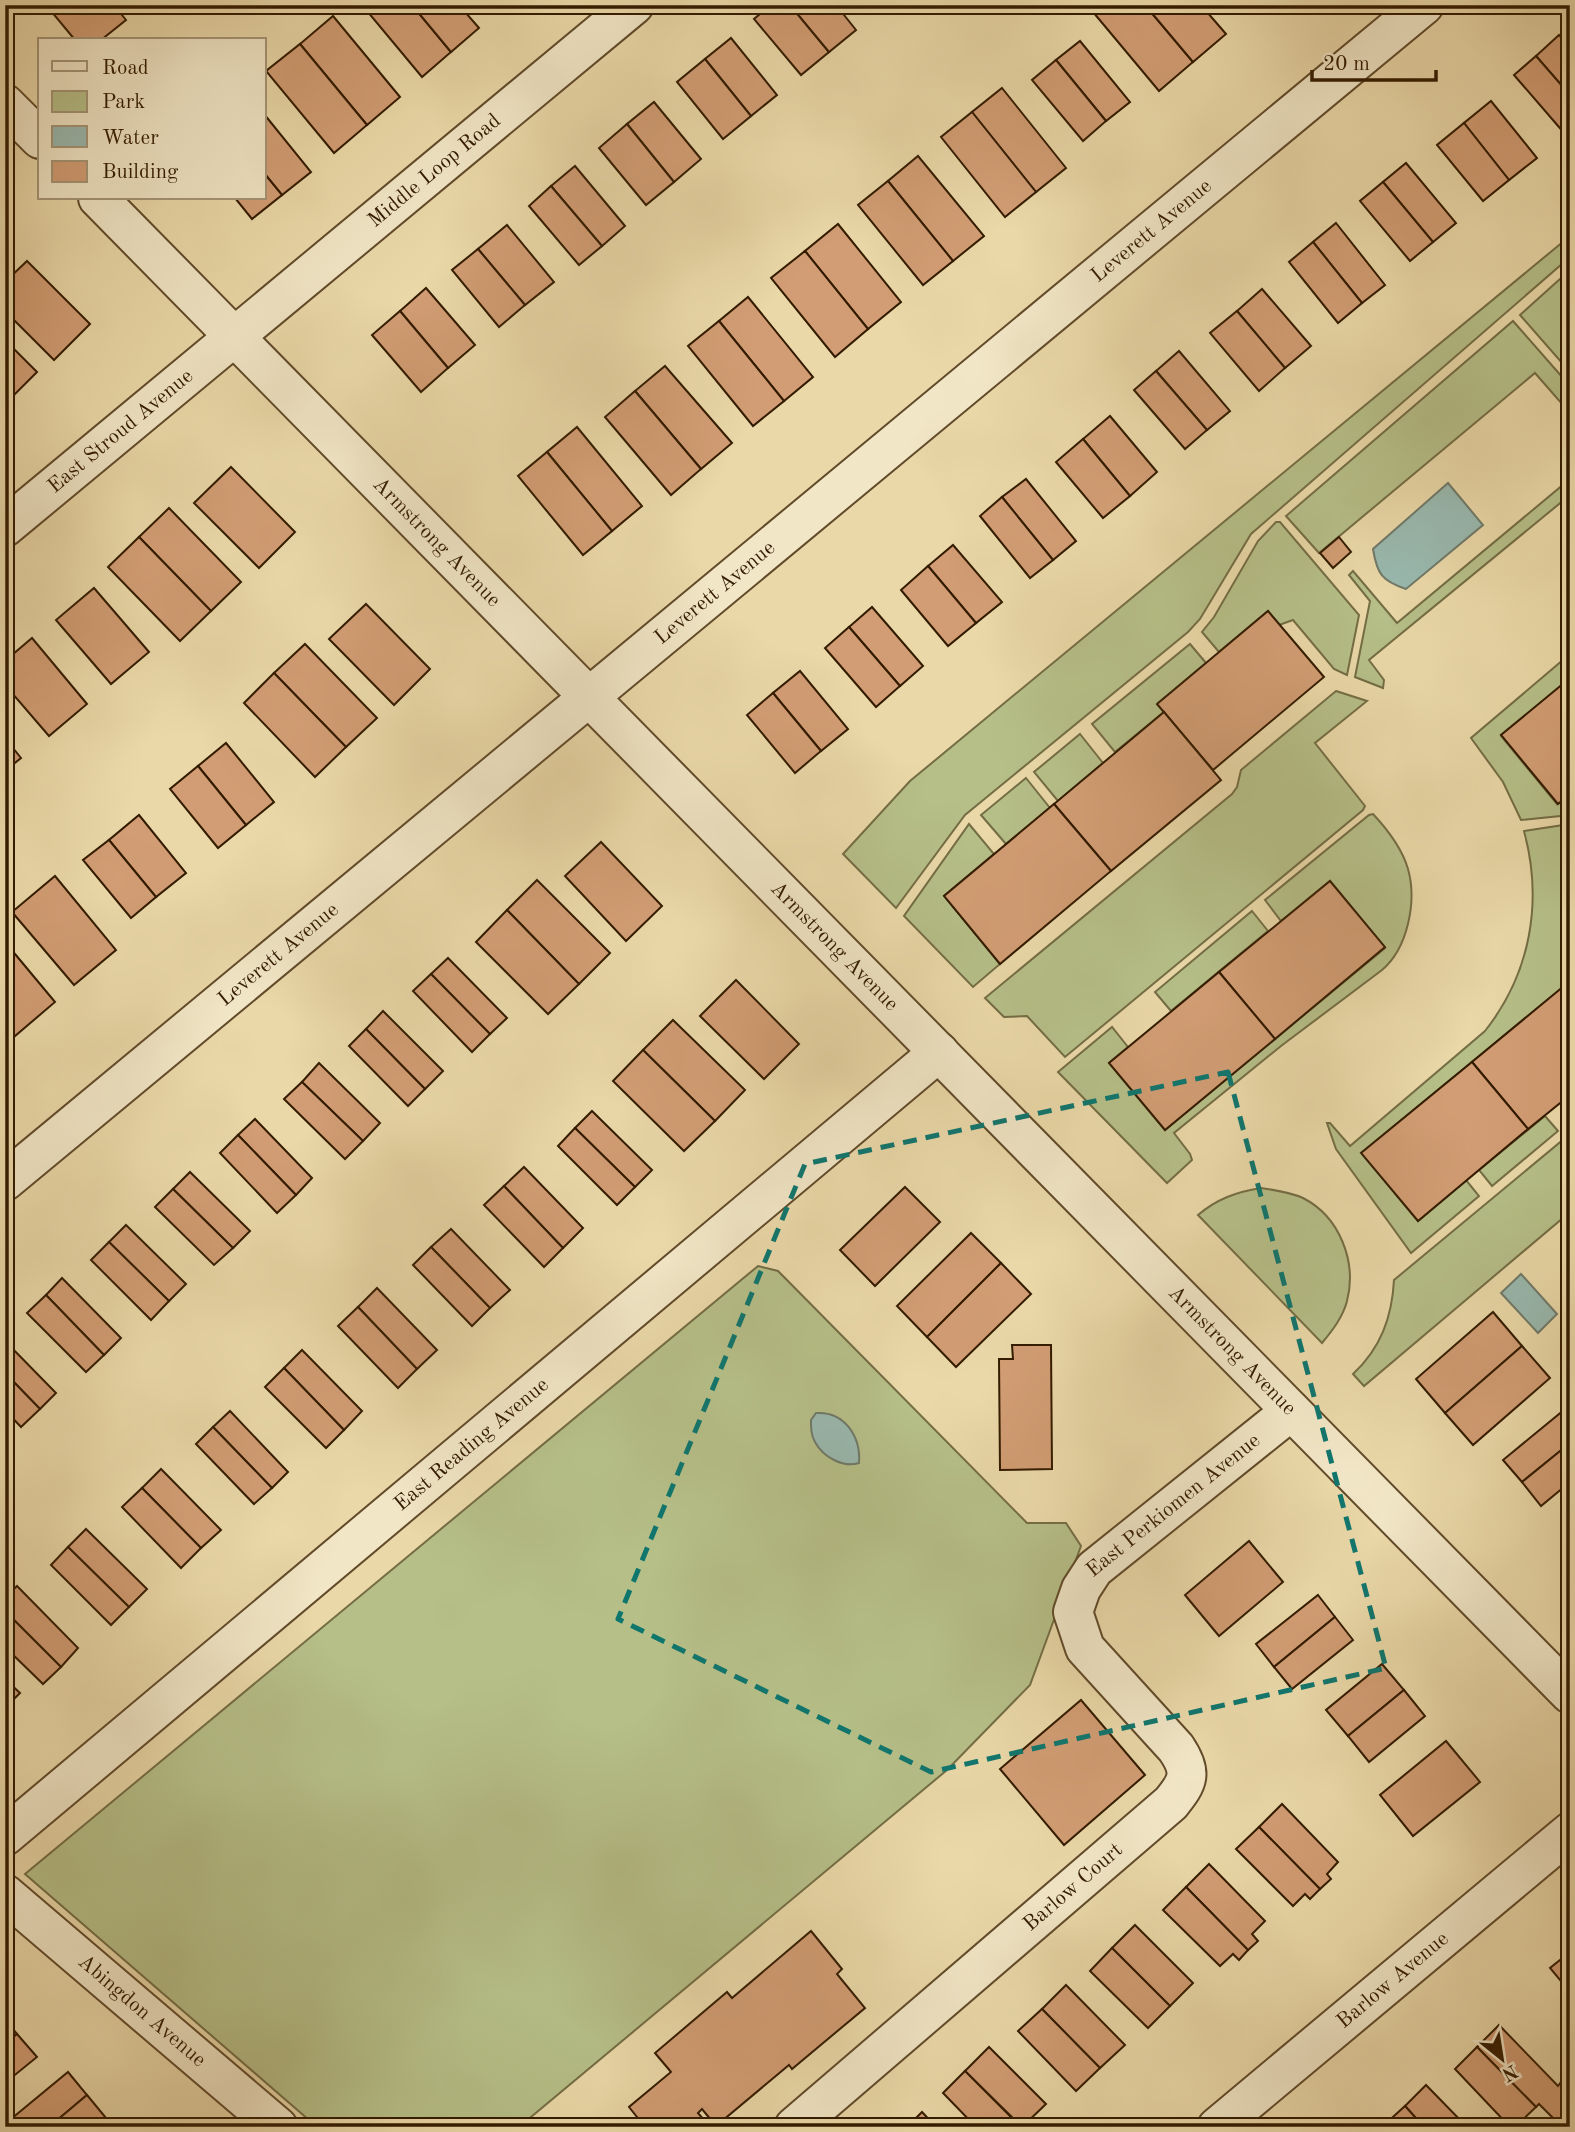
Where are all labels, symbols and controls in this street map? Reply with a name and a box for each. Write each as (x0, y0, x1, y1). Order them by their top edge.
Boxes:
legend (38, 38, 266, 200)
scale bar (1312, 38, 1437, 82)
text: 20 m (1323, 54, 1370, 75)
text: Road (102, 58, 149, 79)
text: Park (102, 92, 145, 113)
street label: Middle Loop Road (364, 110, 505, 231)
text: Water (102, 128, 159, 149)
text: Building (102, 162, 179, 183)
street label: Leverett Avenue (1087, 175, 1216, 287)
street label: East Stroud Avenue (44, 365, 197, 497)
street label: Armstrong Avenue (369, 474, 505, 611)
street label: Leverett Avenue (651, 537, 779, 648)
street label: Armstrong Avenue (767, 878, 902, 1015)
street label: Leverett Avenue (214, 899, 342, 1010)
street label: Armstrong Avenue (1164, 1282, 1300, 1419)
street label: East Reading Avenue (390, 1374, 553, 1515)
street label: East Perkiomen Avenue (1082, 1430, 1264, 1581)
street label: Barlow Court (1020, 1839, 1127, 1935)
street label: Barlow Avenue (1333, 1928, 1452, 2033)
street label: Abingdon Avenue (74, 1951, 210, 2071)
north arrow (1466, 2024, 1536, 2094)
text: N (1498, 2060, 1520, 2084)

